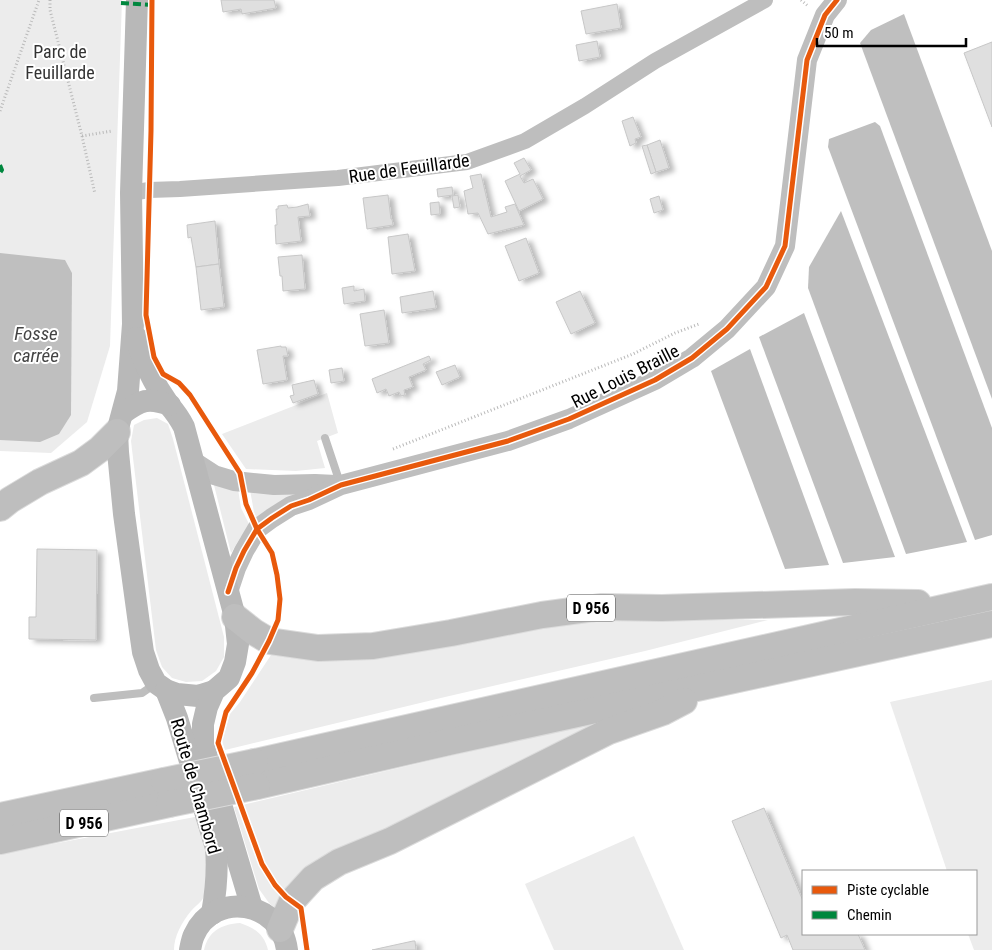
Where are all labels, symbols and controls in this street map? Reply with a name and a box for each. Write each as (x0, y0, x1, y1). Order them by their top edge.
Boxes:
scale bar (817, 15, 966, 47)
text: 50 m (824, 24, 854, 42)
park label: Parc de Feuillarde (25, 41, 95, 83)
street label: Rue de Feuillarde (347, 149, 471, 187)
water label: Fosse carrée (13, 322, 59, 367)
street label: Rue Louis Braille (568, 340, 682, 412)
road number: D 956 (567, 594, 615, 622)
street label: Route de Chambord (167, 716, 225, 856)
road number: D 956 (60, 810, 108, 836)
legend (802, 870, 977, 935)
text: Piste cyclable (847, 881, 929, 899)
text: Chemin (847, 906, 892, 924)

